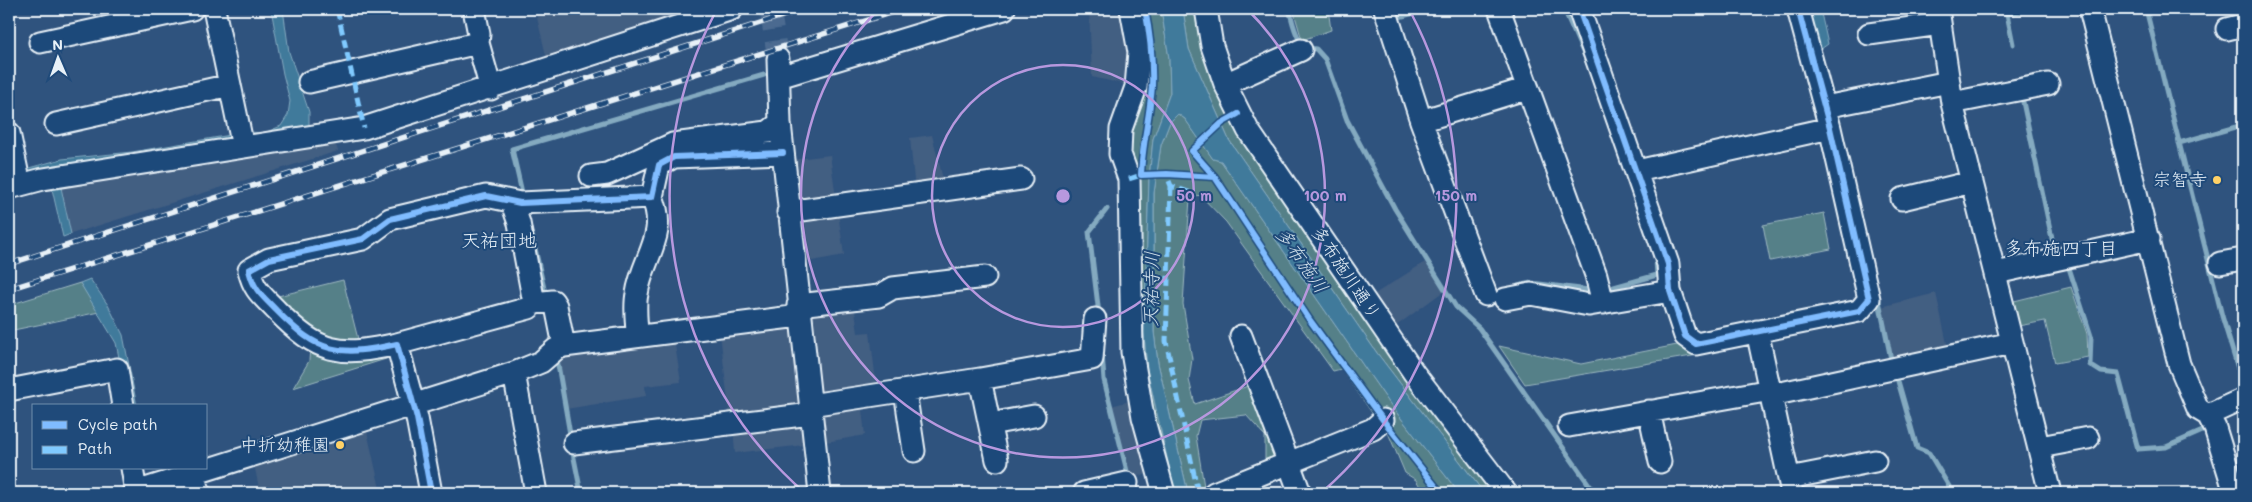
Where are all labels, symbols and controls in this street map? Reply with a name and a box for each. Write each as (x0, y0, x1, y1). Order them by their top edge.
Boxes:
north arrow (32, 32, 82, 82)
text: N (52, 35, 63, 54)
place label: 宗智寺 (2153, 167, 2207, 191)
marker: 宗智寺 (2211, 174, 2223, 186)
text: 50 m (1176, 185, 1212, 205)
text: 100 m (1303, 185, 1347, 205)
text: 150 m (1435, 185, 1477, 205)
centre of rings (1054, 187, 1072, 205)
water label: 多布施川 (1270, 221, 1334, 298)
street label: 多布施川通り (1307, 221, 1387, 324)
district label: 天祐団地 (461, 227, 537, 252)
district label: 多布施四丁目 (2004, 235, 2118, 260)
water label: 天祐寺川 (1137, 251, 1164, 327)
legend (32, 404, 208, 470)
text: Cycle path (78, 414, 157, 434)
place label: 中折幼稚園 (240, 432, 330, 456)
text: Path (78, 438, 112, 458)
marker: 中折幼稚園 (334, 439, 346, 451)

